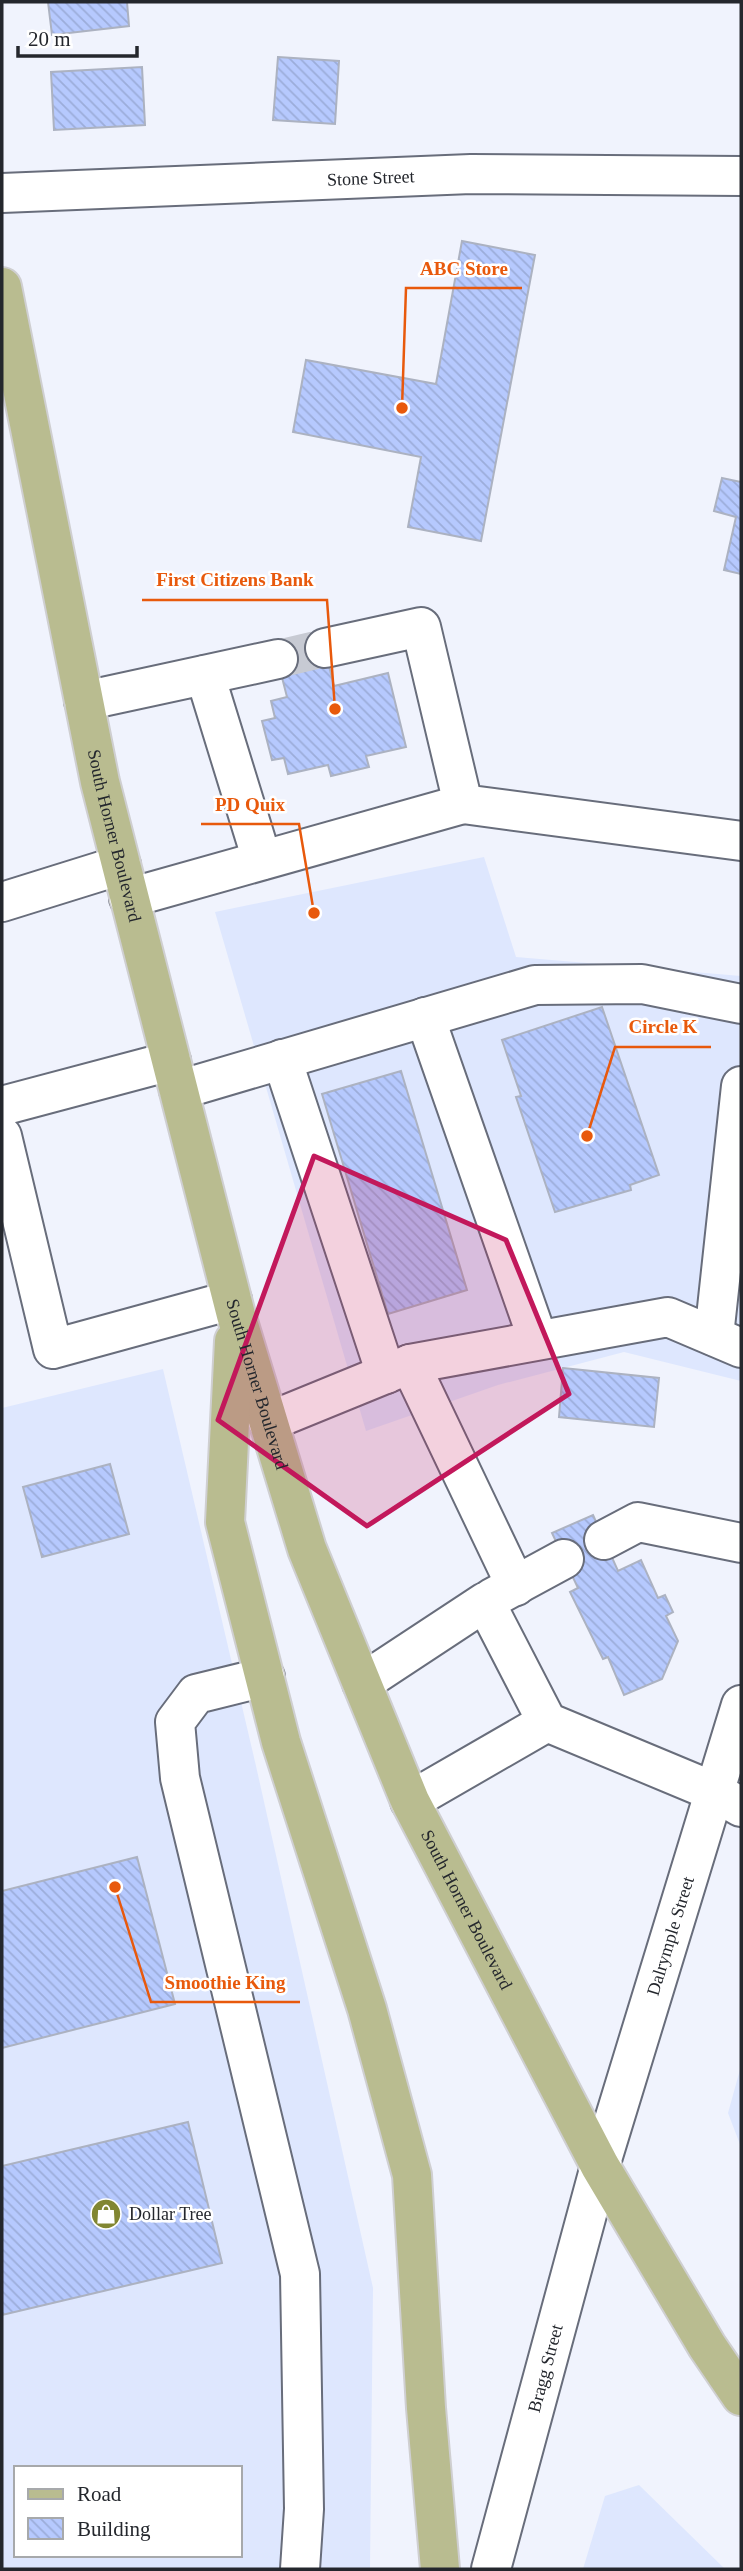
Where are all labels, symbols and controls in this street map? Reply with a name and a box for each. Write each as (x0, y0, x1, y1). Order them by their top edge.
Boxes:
scale bar (18, 14, 136, 58)
text: 20 m (28, 27, 71, 51)
street label: Stone Street (327, 166, 415, 190)
callout: ABC Store (406, 248, 522, 288)
text: ABC Store (420, 258, 508, 279)
callout: First Citizens Bank (142, 560, 327, 600)
text: First Citizens Bank (156, 569, 314, 590)
street label: South Horner Boulevard (84, 748, 145, 924)
callout: PD Quix (201, 784, 299, 824)
text: PD Quix (215, 794, 286, 815)
callout: Circle K (615, 1007, 711, 1047)
text: Circle K (629, 1016, 698, 1037)
street label: South Horner Boulevard (222, 1297, 292, 1472)
street label: South Horner Boulevard (417, 1827, 516, 1993)
street label: Dalrymple Street (643, 1874, 698, 1998)
callout: Smoothie King (151, 1962, 300, 2002)
text: Smoothie King (165, 1972, 286, 1993)
shop icon: Dollar Tree (89, 2197, 123, 2231)
place label: Dollar Tree (129, 2204, 212, 2224)
street label: Bragg Street (524, 2322, 567, 2415)
legend (14, 2466, 242, 2557)
text: Road (77, 2482, 122, 2506)
text: Building (77, 2517, 151, 2541)

